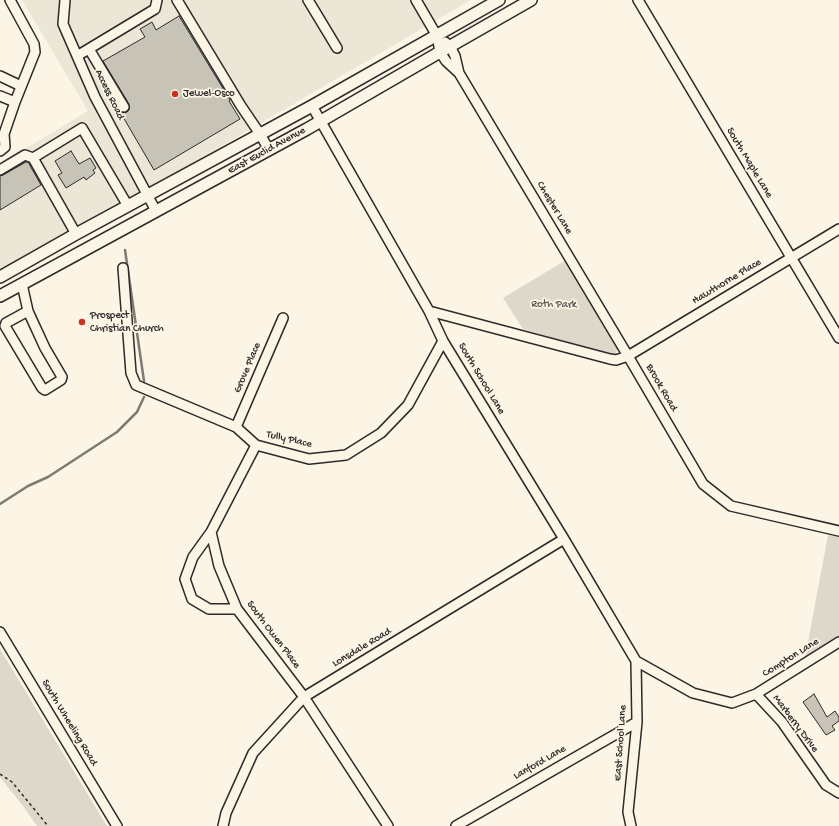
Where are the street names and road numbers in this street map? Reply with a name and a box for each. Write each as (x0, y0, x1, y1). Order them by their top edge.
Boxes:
street label: Access Road (91, 68, 127, 122)
street label: East Euclid Avenue (226, 124, 308, 178)
street label: South Maple Lane (723, 125, 775, 201)
street label: Chester Lane (533, 179, 575, 237)
street label: Hawthorne Place (690, 256, 764, 308)
street label: Grove Place (231, 341, 265, 395)
street label: South School Lane (454, 341, 508, 417)
street label: Brook Road (642, 362, 680, 414)
street label: Tully Place (265, 428, 313, 452)
street label: South Owen Place (243, 598, 303, 672)
street label: Lonsdale Road (330, 625, 394, 671)
street label: Compton Lane (760, 635, 822, 681)
street label: South Wheeling Road (38, 677, 100, 769)
street label: Marberry Drive (769, 693, 821, 755)
street label: East School Lane (612, 704, 630, 782)
street label: Lanford Lane (511, 743, 569, 783)

